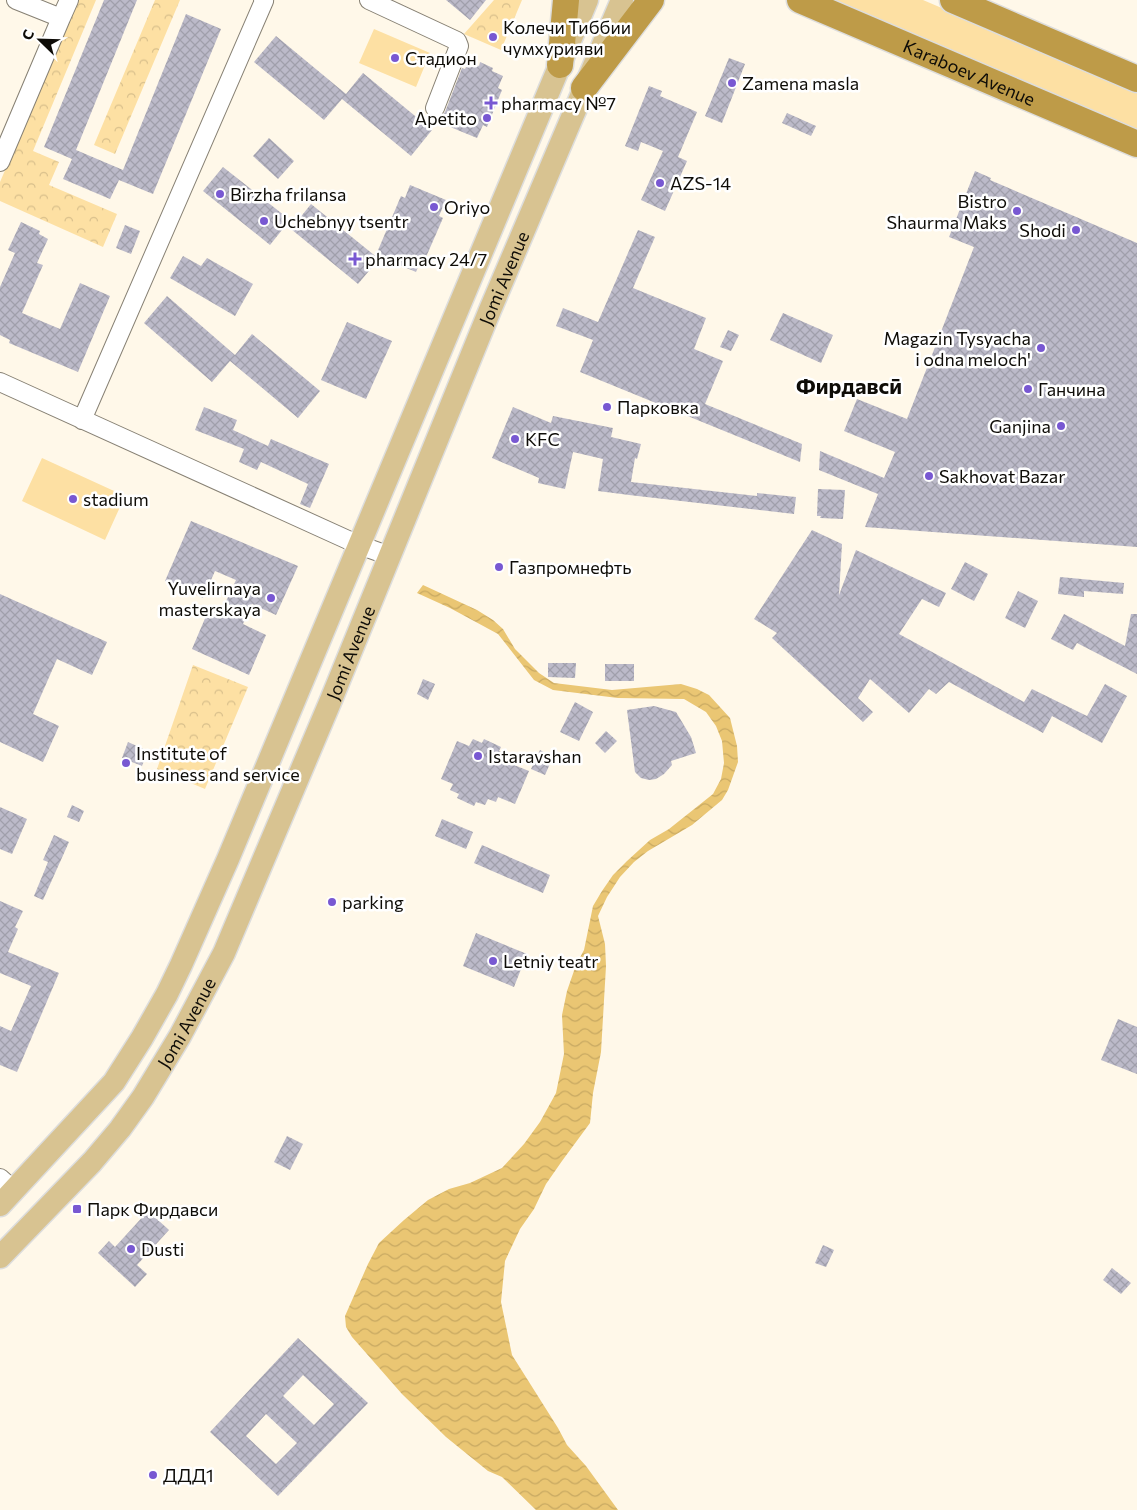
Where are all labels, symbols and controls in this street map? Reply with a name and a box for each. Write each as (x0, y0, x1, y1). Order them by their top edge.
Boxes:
north arrow (15, 15, 65, 65)
place label: Колечи Тиббии чумхурияви (503, 16, 631, 59)
text: С (18, 27, 37, 42)
marker: Колечи Тиббии чумхурияви (487, 31, 499, 43)
street label: Karaboev Avenue (900, 34, 1039, 110)
place label: Стадион (405, 47, 477, 69)
marker: Стадион (389, 52, 401, 64)
place label: Zamena masla (742, 72, 859, 94)
marker: Zamena masla (726, 77, 738, 89)
place label: pharmacy №7 (501, 92, 616, 114)
marker: pharmacy №7 (485, 97, 497, 109)
place label: Apetito (415, 107, 477, 129)
marker: Apetito (481, 112, 493, 124)
place label: AZS-14 (670, 172, 731, 194)
marker: AZS-14 (654, 177, 666, 189)
place label: Birzha frilansa (230, 183, 346, 205)
marker: Birzha frilansa (214, 188, 226, 200)
place label: Bistro Shaurma Maks (886, 190, 1007, 233)
place label: Oriyo (444, 196, 490, 218)
marker: Oriyo (428, 201, 440, 213)
marker: Bistro Shaurma Maks (1011, 205, 1023, 217)
place label: Uchebnyy tsentr (274, 210, 409, 232)
marker: Uchebnyy tsentr (258, 215, 270, 227)
place label: Shodi (1019, 219, 1066, 241)
marker: Shodi (1070, 224, 1082, 236)
street label: Jomi Avenue (474, 228, 533, 328)
place label: pharmacy 24/7 (365, 248, 487, 270)
marker: pharmacy 24/7 (349, 253, 361, 265)
place label: Magazin Tysyacha i odna meloch' (883, 327, 1031, 370)
marker: Magazin Tysyacha i odna meloch' (1035, 342, 1047, 354)
district label: Фирдавсӣ (796, 372, 902, 399)
place label: Ганчина (1038, 378, 1106, 400)
marker: Ганчина (1022, 383, 1034, 395)
place label: Парковка (617, 396, 699, 418)
marker: Парковка (601, 401, 613, 413)
place label: Ganjina (989, 415, 1051, 437)
marker: Ganjina (1055, 420, 1067, 432)
place label: KFC (525, 428, 560, 450)
marker: KFC (509, 433, 521, 445)
place label: Sakhovat Bazar (939, 465, 1065, 487)
marker: Sakhovat Bazar (923, 470, 935, 482)
place label: stadium (83, 488, 149, 510)
marker: stadium (67, 493, 79, 505)
place label: Газпромнефть (509, 556, 631, 578)
marker: Газпромнефть (493, 561, 505, 573)
place label: Yuvelirnaya masterskaya (158, 577, 261, 620)
marker: Yuvelirnaya masterskaya (265, 592, 277, 604)
street label: Jomi Avenue (321, 602, 379, 703)
place label: Institute of business and service (136, 742, 300, 785)
place label: Istaravshan (488, 745, 582, 767)
marker: Istaravshan (472, 750, 484, 762)
marker: Institute of business and service (120, 757, 132, 769)
place label: parking (342, 891, 404, 913)
marker: parking (326, 896, 338, 908)
place label: Letniy teatr (503, 950, 598, 972)
marker: Letniy teatr (487, 955, 499, 967)
street label: Jomi Avenue (152, 974, 220, 1072)
place label: Парк Фирдавси (87, 1198, 218, 1220)
marker: Парк Фирдавси (71, 1203, 83, 1215)
place label: Dusti (141, 1238, 184, 1260)
marker: Dusti (125, 1243, 137, 1255)
place label: ДДД1 (163, 1464, 214, 1486)
marker: ДДД1 (147, 1469, 159, 1481)

